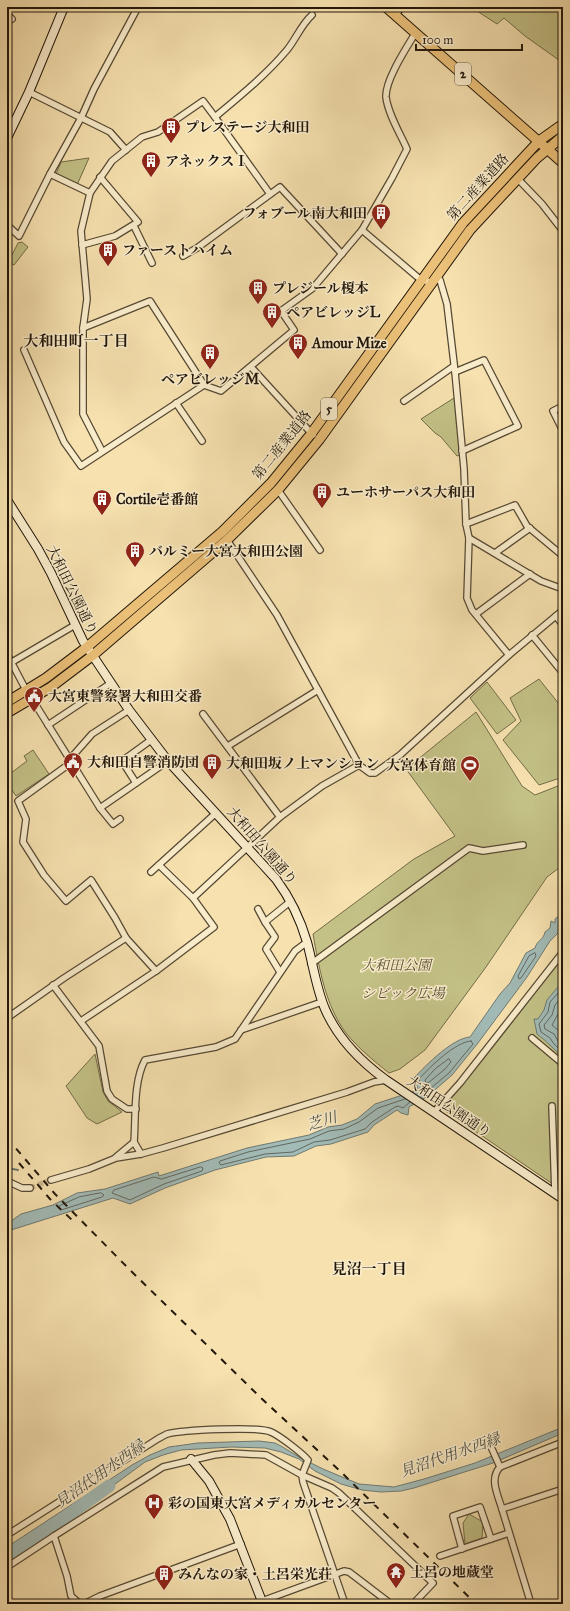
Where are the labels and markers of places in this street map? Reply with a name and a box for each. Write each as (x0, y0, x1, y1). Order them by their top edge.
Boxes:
building icon: プレステージ大和田 (160, 116, 182, 144)
place label: プレステージ大和田 (185, 119, 309, 136)
building icon: アネックスⅠ (140, 150, 162, 178)
place label: アネックスⅠ (165, 153, 248, 170)
building icon: フォブール南大和田 (370, 202, 392, 230)
place label: フォブール南大和田 (242, 205, 367, 222)
building icon: ファーストハイム (97, 239, 119, 267)
place label: ファーストハイム (122, 242, 233, 259)
building icon: プレジール榎本 (247, 277, 269, 305)
place label: プレジール榎本 (272, 280, 369, 297)
building icon: ペアビレッジL (261, 301, 283, 329)
place label: ペアビレッジL (286, 304, 381, 321)
building icon: Amour Mize (287, 332, 309, 360)
place label: Amour Mize (311, 335, 387, 352)
building icon: ペアビレッジM (199, 342, 221, 370)
place label: ペアビレッジM (161, 371, 260, 388)
building icon: ユーホサーパス大和田 (311, 481, 333, 509)
place label: ユーホサーパス大和田 (336, 484, 475, 501)
building icon: Cortile壱番館 (91, 488, 113, 516)
place label: Cortile壱番館 (116, 491, 198, 508)
building icon: バルミー大宮大和田公園 (124, 540, 146, 568)
place label: バルミー大宮大和田公園 (149, 543, 303, 560)
public building icon: 大宮東警察署大和田交番 (23, 685, 45, 713)
place label: 大宮東警察署大和田交番 (48, 688, 202, 705)
public building icon: 大和田自警消防団 (62, 751, 84, 779)
building icon: 大和田坂ノ上マンション (201, 752, 223, 780)
place label: 大和田自警消防団 (87, 754, 199, 771)
sports icon: 大宮体育館 (459, 754, 481, 782)
place label: 大和田坂ノ上マンション (226, 755, 379, 772)
place label: 大宮体育館 (386, 757, 456, 774)
hospital icon: 彩の国東大宮メディカルセンター (143, 1492, 165, 1520)
place label: 彩の国東大宮メディカルセンター (168, 1495, 376, 1512)
temple icon: 土呂の地蔵堂 (385, 1561, 407, 1589)
building icon: みんなの家・土呂栄光荘 (153, 1563, 175, 1591)
place label: 土呂の地蔵堂 (410, 1564, 494, 1581)
place label: みんなの家・土呂栄光荘 (178, 1566, 332, 1583)

